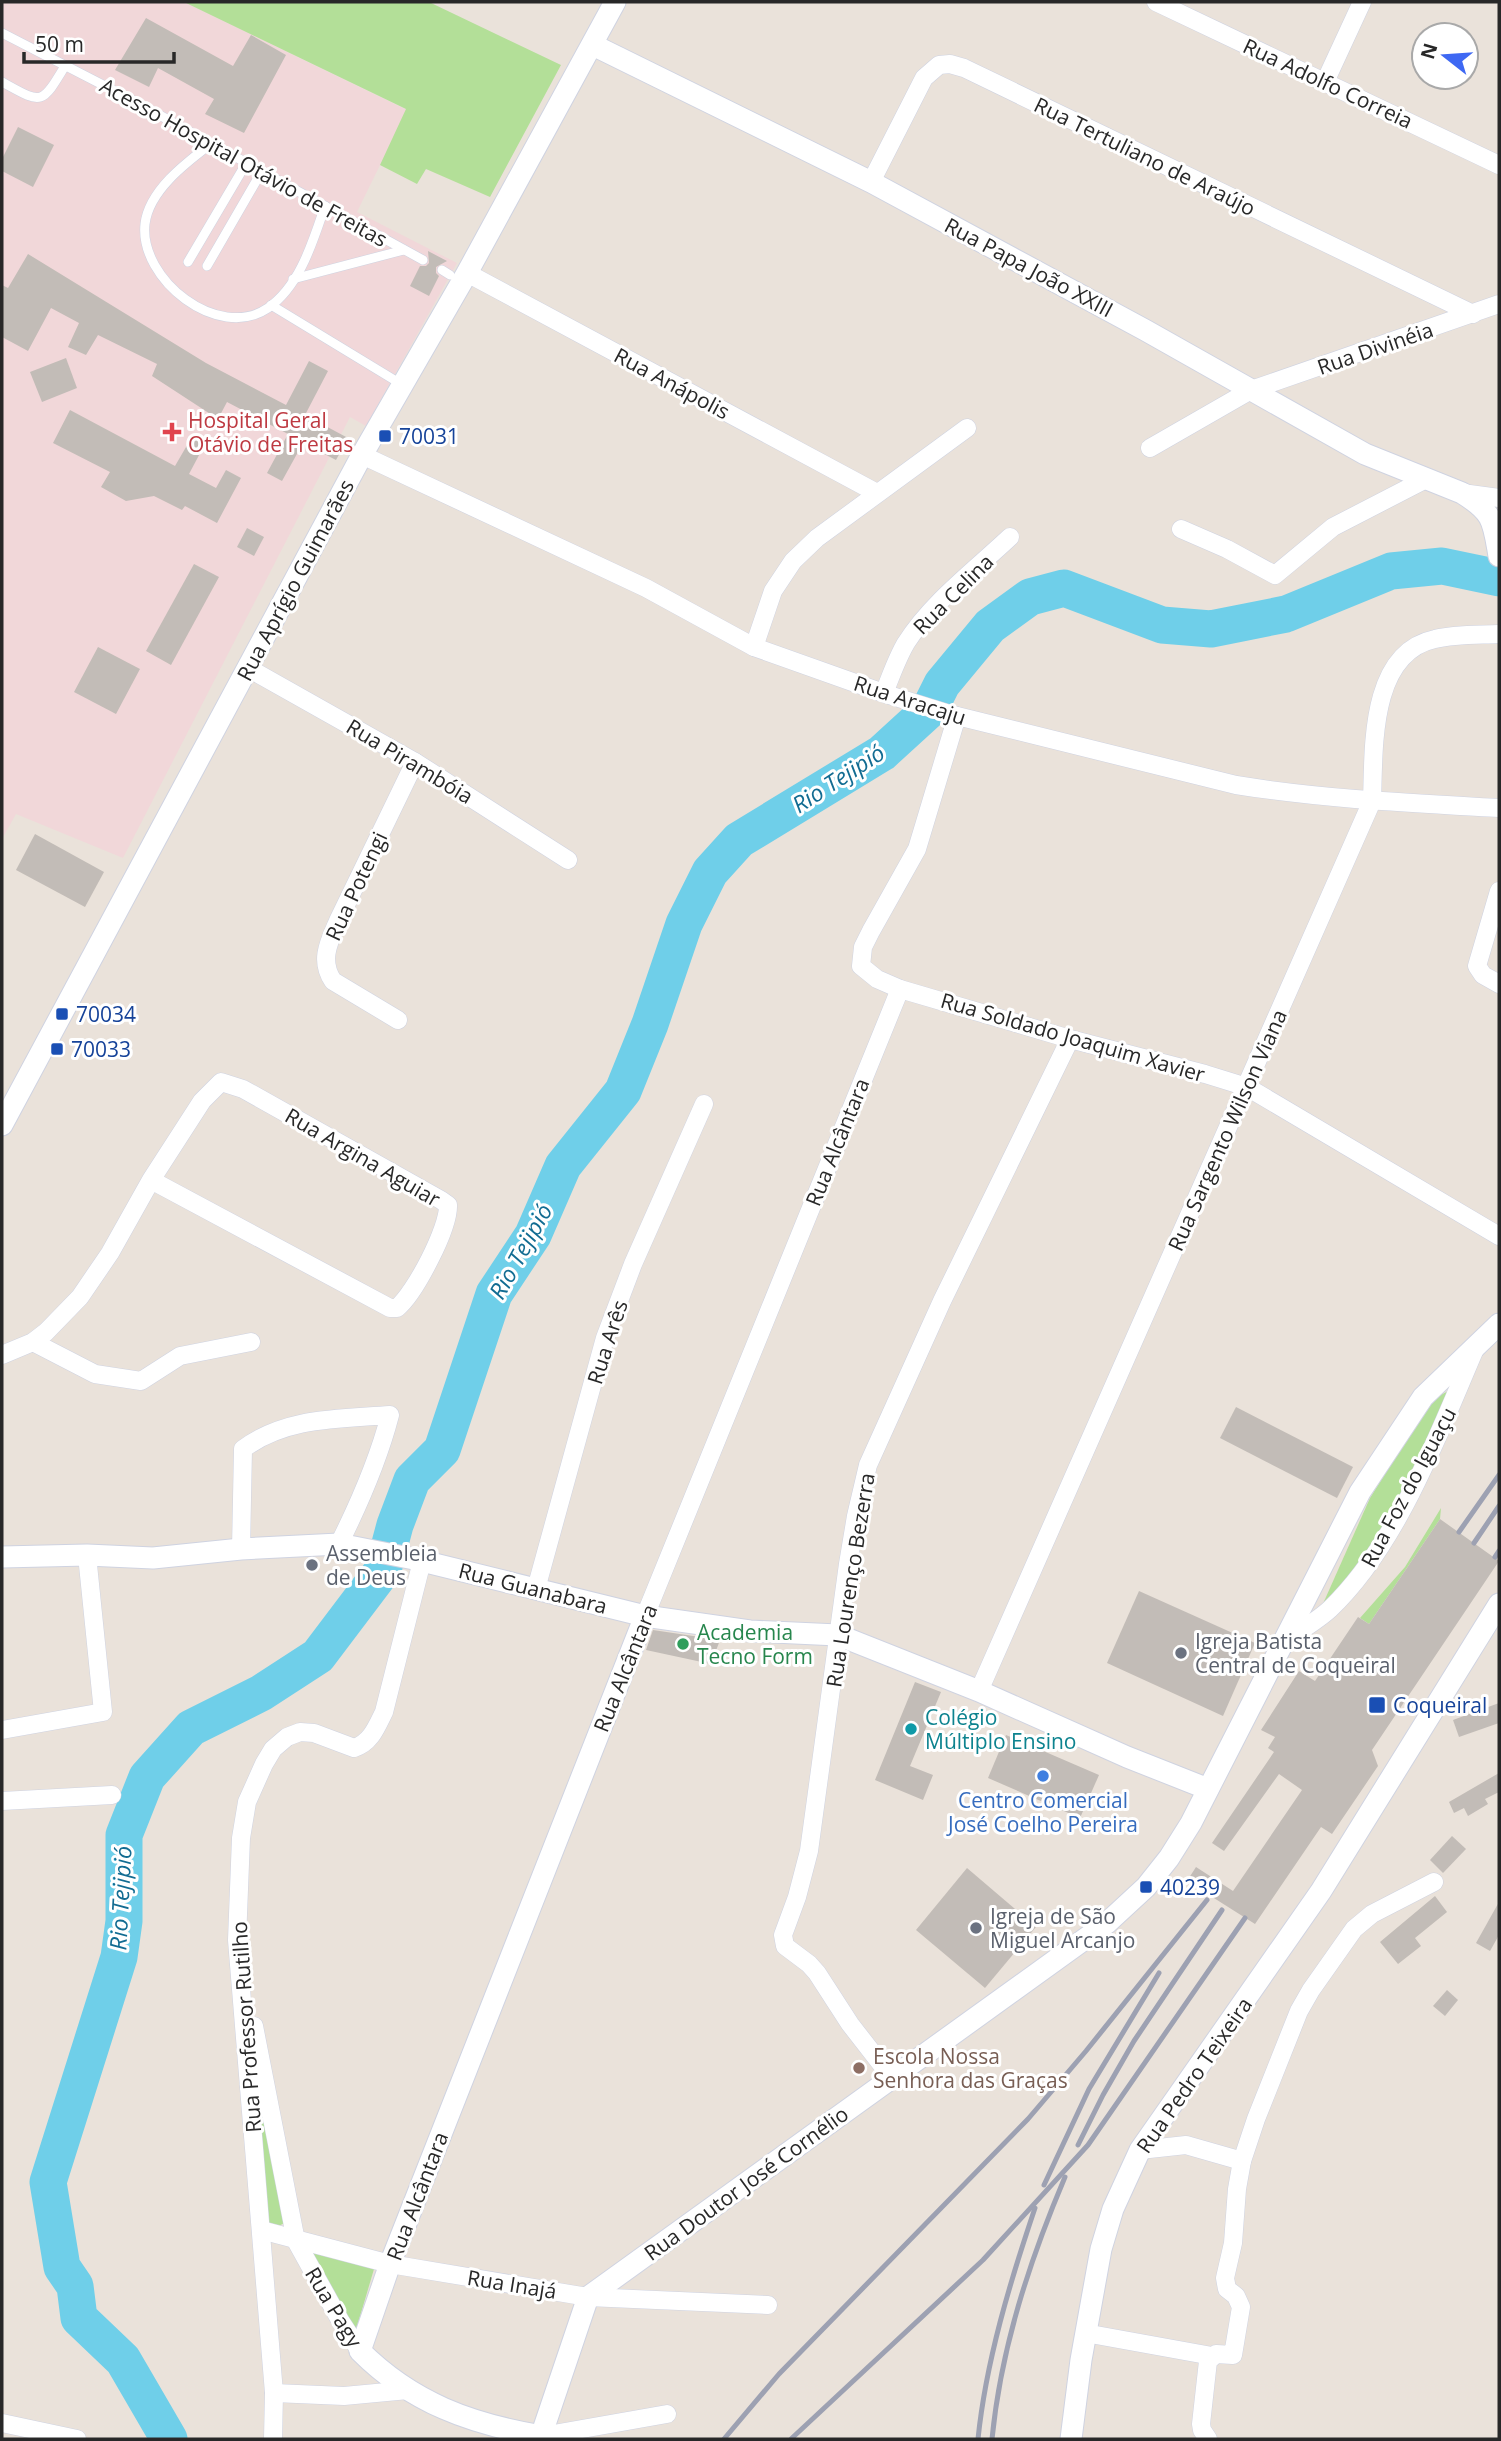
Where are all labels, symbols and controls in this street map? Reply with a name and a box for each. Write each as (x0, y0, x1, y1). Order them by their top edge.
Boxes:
scale bar (24, 21, 175, 65)
north arrow (1410, 21, 1480, 91)
text: 50 m (35, 30, 84, 58)
street label: Rua Adolfo Correia (1239, 31, 1417, 135)
text: N (1414, 40, 1443, 62)
street label: Acesso Hospital Otávio de Freitas (95, 71, 393, 253)
street label: Rua Tertuliano de Araújo (1030, 90, 1260, 222)
street label: Rua Papa João XXIII (940, 211, 1118, 323)
street label: Rua Divinéia (1313, 315, 1437, 381)
street label: Rua Anápolis (609, 341, 735, 425)
place label: Hospital Geral Otávio de Freitas (188, 406, 353, 458)
marker: Hospital Geral Otávio de Freitas (162, 422, 182, 442)
place label: 70031 (399, 422, 459, 450)
marker: 70031 (377, 428, 393, 444)
street label: Rua Aprígio Guimarães (230, 474, 360, 686)
street label: Rua Celina (907, 548, 999, 640)
street label: Rua Aracaju (850, 669, 970, 731)
street label: Rua Pirambóia (341, 712, 479, 810)
water label: Rio Tejipió (785, 736, 891, 820)
street label: Rua Potengi (319, 827, 393, 945)
street label: Rua Soldado Joaquim Xavier (938, 986, 1209, 1088)
place label: 70034 (76, 1000, 136, 1028)
street label: Rua Sargento Wilson Viana (1161, 1005, 1293, 1255)
marker: 70034 (54, 1006, 70, 1022)
place label: 70033 (71, 1035, 131, 1063)
marker: 70033 (49, 1041, 65, 1057)
street label: Rua Alcântara (799, 1074, 875, 1210)
street label: Rua Argina Aguiar (280, 1101, 446, 1213)
water label: Rio Tejipió (481, 1198, 559, 1304)
street label: Rua Arês (580, 1296, 634, 1388)
street label: Rua Foz do Iguaçu (1354, 1402, 1462, 1572)
street label: Rua Lourenço Bezerra (819, 1471, 881, 1689)
place label: Assembleia de Deus (326, 1539, 437, 1591)
street label: Rua Guanabara (456, 1556, 610, 1620)
marker: Assembleia de Deus (304, 1557, 320, 1573)
street label: Rua Alcântara (587, 1600, 663, 1736)
place label: Academia Tecno Form (697, 1618, 813, 1670)
place label: Igreja Batista Central de Coqueiral (1195, 1627, 1396, 1679)
marker: Academia Tecno Form (675, 1636, 691, 1652)
marker: Igreja Batista Central de Coqueiral (1173, 1645, 1189, 1661)
place label: Coqueiral (1393, 1691, 1487, 1719)
marker: Coqueiral (1367, 1695, 1387, 1715)
place label: Colégio Múltiplo Ensino (925, 1703, 1076, 1755)
marker: Colégio Múltiplo Ensino (903, 1721, 919, 1737)
marker: Centro Comercial José Coelho Pereira (1035, 1768, 1051, 1784)
place label: Centro Comercial José Coelho Pereira (946, 1786, 1138, 1838)
water label: Rio Tejipió (101, 1845, 139, 1951)
place label: 40239 (1160, 1873, 1220, 1901)
marker: 40239 (1138, 1879, 1154, 1895)
place label: Igreja de São Miguel Arcanjo (990, 1902, 1135, 1954)
street label: Rua Professor Rutilho (225, 1920, 267, 2134)
marker: Igreja de São Miguel Arcanjo (968, 1920, 984, 1936)
street label: Rua Pedro Teixeira (1130, 1992, 1258, 2158)
place label: Escola Nossa Senhora das Graças (873, 2042, 1068, 2094)
marker: Escola Nossa Senhora das Graças (851, 2060, 867, 2076)
street label: Rua Doutor José Cornélio (638, 2099, 854, 2267)
street label: Rua Alcântara (380, 2128, 454, 2264)
street label: Rua Pagy (299, 2262, 369, 2353)
street label: Rua Inajá (465, 2263, 559, 2305)

